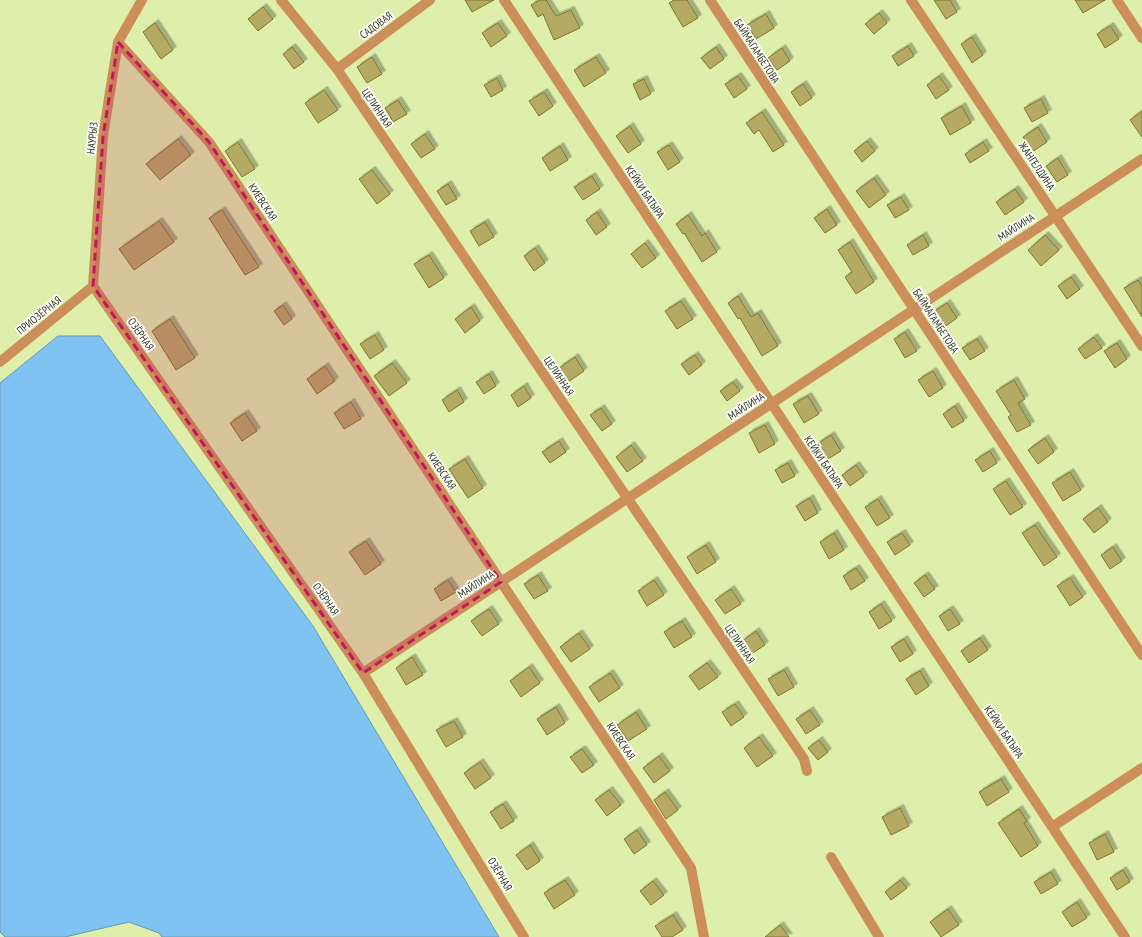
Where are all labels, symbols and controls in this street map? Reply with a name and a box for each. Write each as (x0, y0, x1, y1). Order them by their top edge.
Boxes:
street label: САДОВАЯ (357, 8, 395, 42)
street label: БАЙМАГАМБЕТОВА (731, 16, 784, 87)
street label: ЦЕЛИННАЯ (359, 86, 395, 130)
street label: НАУРЫЗ (83, 121, 101, 155)
street label: ЖАНГЕЛДИНА (1015, 138, 1059, 194)
street label: КЕЙКИ БАТЫРА (622, 163, 668, 222)
street label: КИЕВСКАЯ (245, 181, 281, 223)
street label: МАЙЛИНА (995, 210, 1038, 244)
street label: БАЙМАГАМБЕТОВА (910, 286, 963, 357)
street label: ПРИОЗЁРНАЯ (14, 293, 64, 337)
street label: ОЗЁРНАЯ (125, 315, 157, 353)
street label: ЦЕЛИННАЯ (541, 354, 577, 398)
street label: МАЙЛИНА (725, 389, 768, 423)
street label: КЕЙКИ БАТЫРА (801, 433, 847, 492)
street label: КИЕВСКАЯ (424, 450, 460, 492)
street label: МАЙЛИНА (455, 567, 498, 601)
street label: ОЗЁРНАЯ (310, 580, 342, 618)
street label: ЦЕЛИННАЯ (722, 622, 758, 666)
street label: КЕЙКИ БАТЫРА (981, 703, 1027, 762)
street label: КИЕВСКАЯ (603, 720, 639, 762)
street label: ОЗЁРНАЯ (485, 855, 515, 893)

